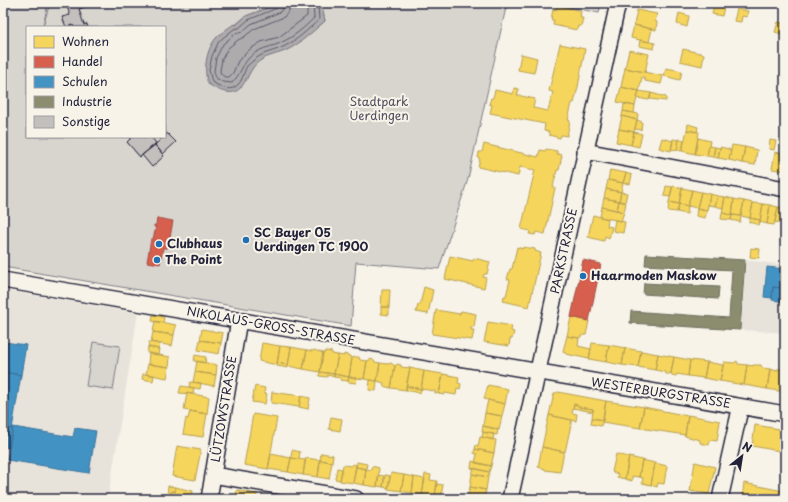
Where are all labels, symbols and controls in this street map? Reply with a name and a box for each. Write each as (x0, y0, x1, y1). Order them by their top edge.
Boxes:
legend (26, 26, 166, 138)
text: Wohnen (62, 32, 109, 50)
text: Handel (62, 52, 102, 70)
text: Schulen (62, 72, 107, 90)
text: Industrie (62, 92, 112, 110)
park label: Stadtpark Uerdingen (349, 92, 409, 124)
text: Sonstige (62, 112, 110, 130)
street label: PARKSTRASSE (545, 206, 581, 295)
place label: SC Bayer 05 Uerdingen TC 1900 (254, 223, 369, 255)
place label: Clubhaus (167, 234, 222, 252)
marker: SC Bayer 05 Uerdingen TC 1900 (241, 235, 251, 245)
marker: Clubhaus (154, 239, 164, 249)
place label: The Point (165, 250, 222, 268)
marker: The Point (152, 255, 162, 265)
place label: Haarmoden Maskow (591, 266, 717, 284)
marker: Haarmoden Maskow (578, 271, 588, 281)
street label: NIKOLAUS-GROSS-STRASSE (185, 301, 357, 349)
street label: LÜTZOWSTRASSE (206, 354, 240, 463)
street label: WESTERBURGSTRASSE (590, 372, 733, 412)
north arrow (722, 436, 762, 476)
text: N (739, 437, 756, 457)

